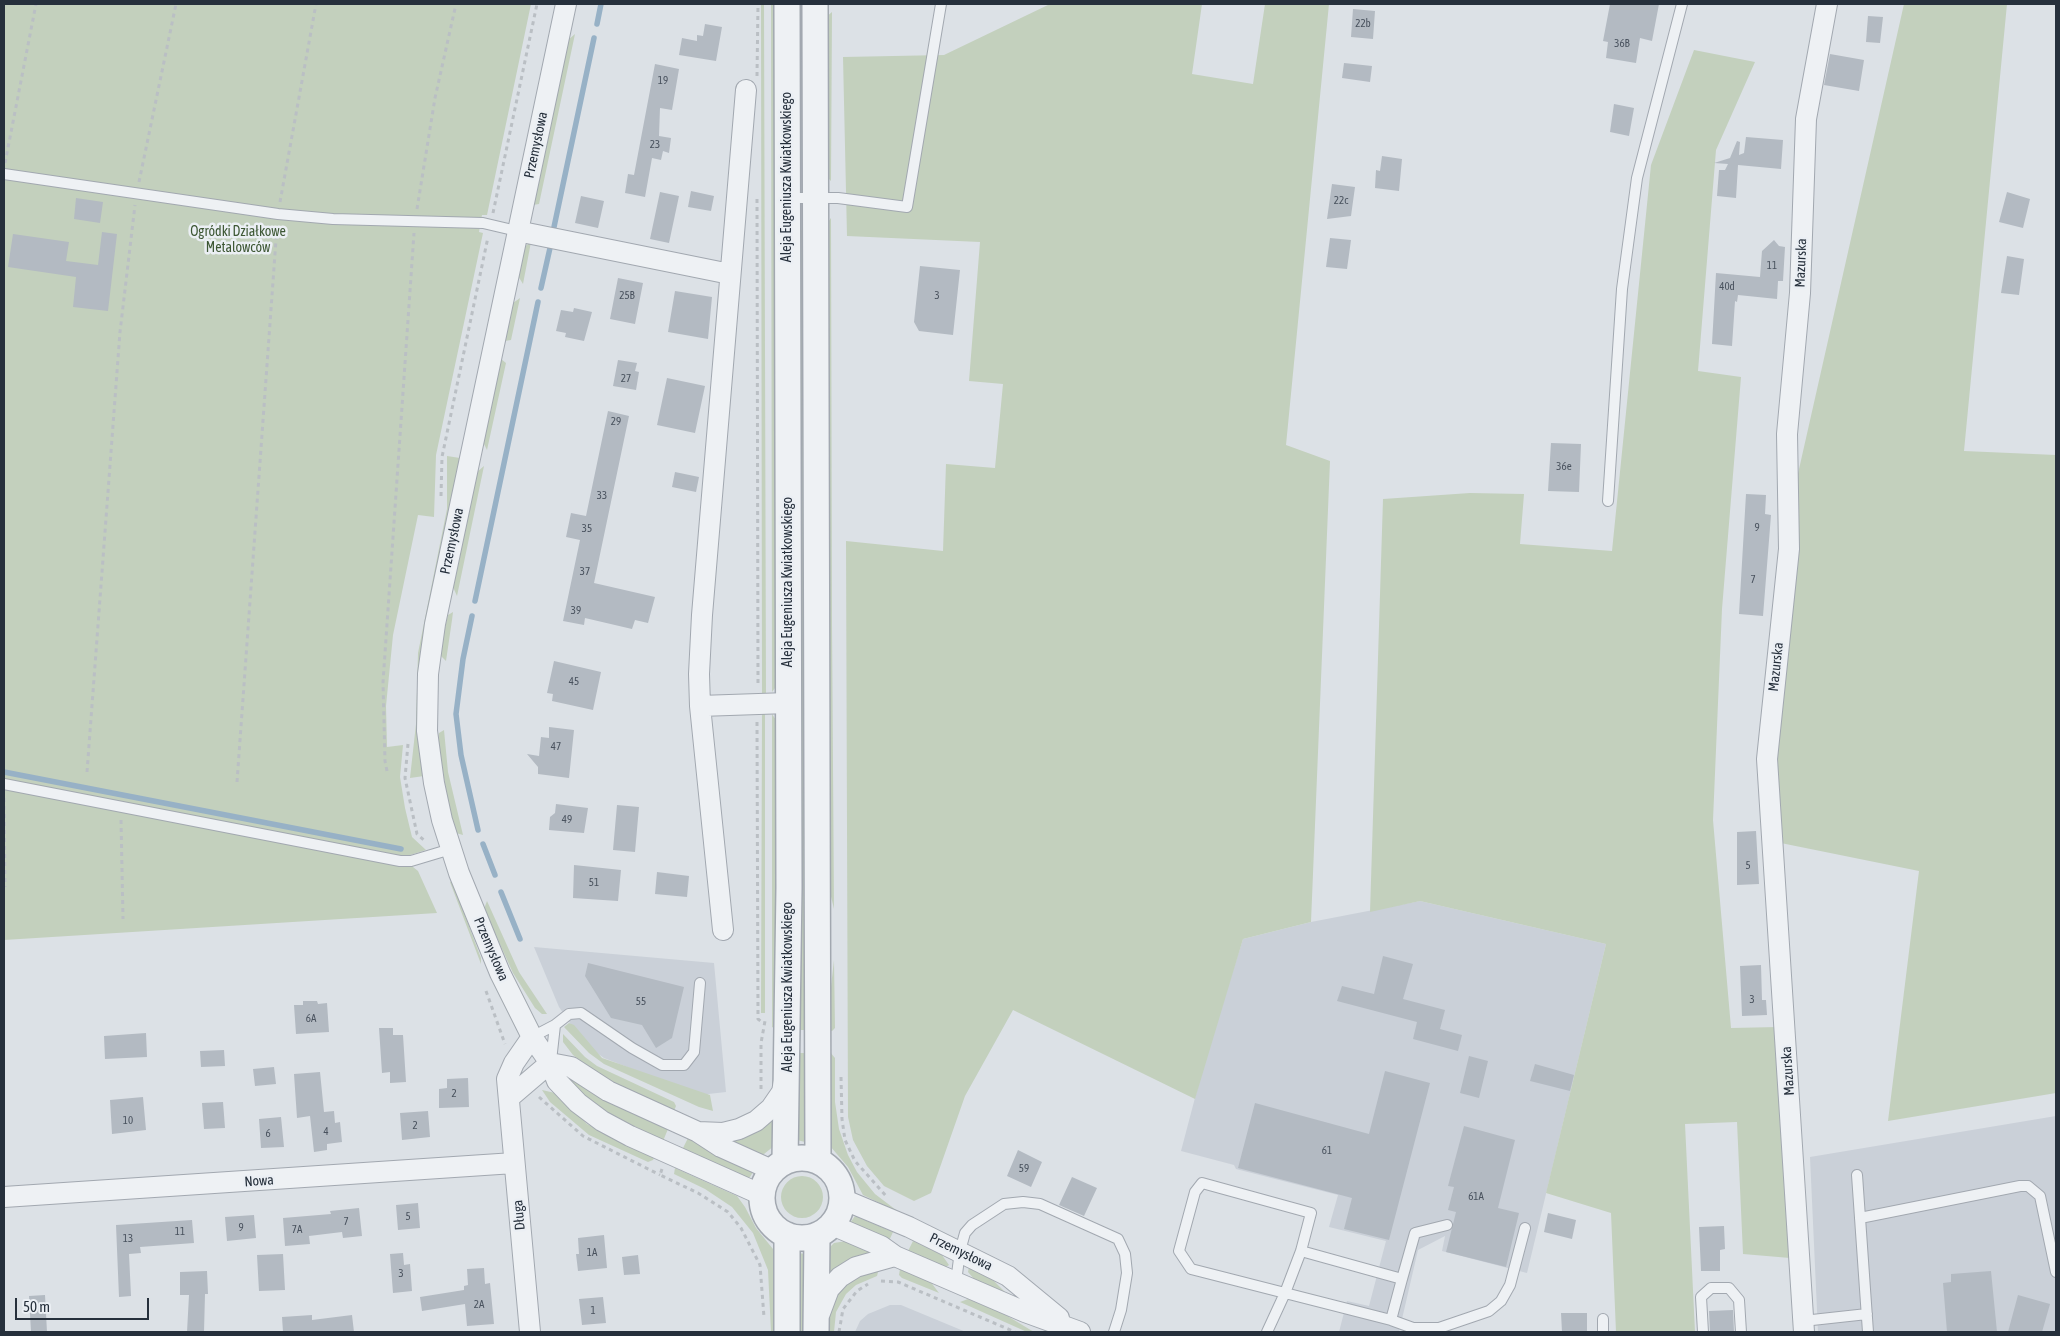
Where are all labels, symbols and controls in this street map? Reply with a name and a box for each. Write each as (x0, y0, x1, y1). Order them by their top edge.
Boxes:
house number: 22b (1355, 17, 1371, 31)
house number: 36B (1614, 37, 1630, 51)
house number: 19 (658, 74, 668, 88)
street label: Aleja Eugeniusza Kwiatkowskiego (779, 92, 795, 262)
street label: Przemysłowa (521, 110, 551, 180)
house number: 23 (650, 138, 660, 152)
house number: 22c (1334, 194, 1348, 208)
park label: Ogródki Działkowe Metalowców (190, 224, 286, 256)
street label: Mazurska (1792, 238, 1810, 288)
house number: 11 (1767, 259, 1777, 273)
house number: 40d (1719, 280, 1735, 294)
house number: 25B (619, 289, 635, 303)
house number: 3 (934, 289, 940, 303)
house number: 27 (621, 372, 631, 386)
house number: 29 (611, 415, 621, 429)
house number: 36e (1556, 460, 1572, 474)
house number: 33 (597, 489, 607, 503)
street label: Aleja Eugeniusza Kwiatkowskiego (780, 497, 796, 667)
street label: Przemysłowa (437, 506, 467, 576)
house number: 9 (1754, 521, 1760, 535)
house number: 35 (582, 522, 592, 536)
house number: 37 (580, 565, 590, 579)
house number: 7 (1750, 573, 1756, 587)
house number: 39 (571, 604, 581, 618)
street label: Mazurska (1765, 642, 1787, 692)
house number: 45 (569, 675, 579, 689)
house number: 47 (551, 740, 561, 754)
house number: 49 (562, 813, 572, 827)
house number: 5 (1745, 859, 1751, 873)
house number: 51 (589, 876, 599, 890)
street label: Aleja Eugeniusza Kwiatkowskiego (780, 902, 796, 1072)
street label: Przemysłowa (470, 915, 512, 983)
house number: 3 (1749, 993, 1755, 1007)
house number: 55 (636, 995, 646, 1009)
house number: 6A (306, 1012, 316, 1026)
street label: Mazurska (1778, 1046, 1798, 1096)
house number: 2 (451, 1087, 457, 1101)
house number: 10 (123, 1114, 133, 1128)
house number: 2 (412, 1119, 418, 1133)
house number: 4 (323, 1125, 329, 1139)
house number: 6 (265, 1127, 271, 1141)
house number: 61 (1322, 1144, 1332, 1158)
house number: 59 (1019, 1162, 1029, 1176)
street label: Nowa (244, 1172, 274, 1190)
house number: 61A (1468, 1190, 1484, 1204)
street label: Długa (509, 1199, 529, 1231)
house number: 5 (405, 1210, 411, 1224)
house number: 7 (343, 1215, 349, 1229)
house number: 9 (238, 1221, 244, 1235)
house number: 7A (292, 1223, 302, 1237)
house number: 11 (175, 1225, 185, 1239)
street label: Przemysłowa (927, 1230, 995, 1274)
house number: 13 (123, 1232, 133, 1246)
house number: 1A (587, 1246, 597, 1260)
house number: 3 (398, 1267, 404, 1281)
scale bar (18, 1288, 151, 1320)
text: 50 m (23, 1298, 50, 1315)
house number: 2A (474, 1298, 484, 1312)
house number: 1 (590, 1304, 596, 1318)

